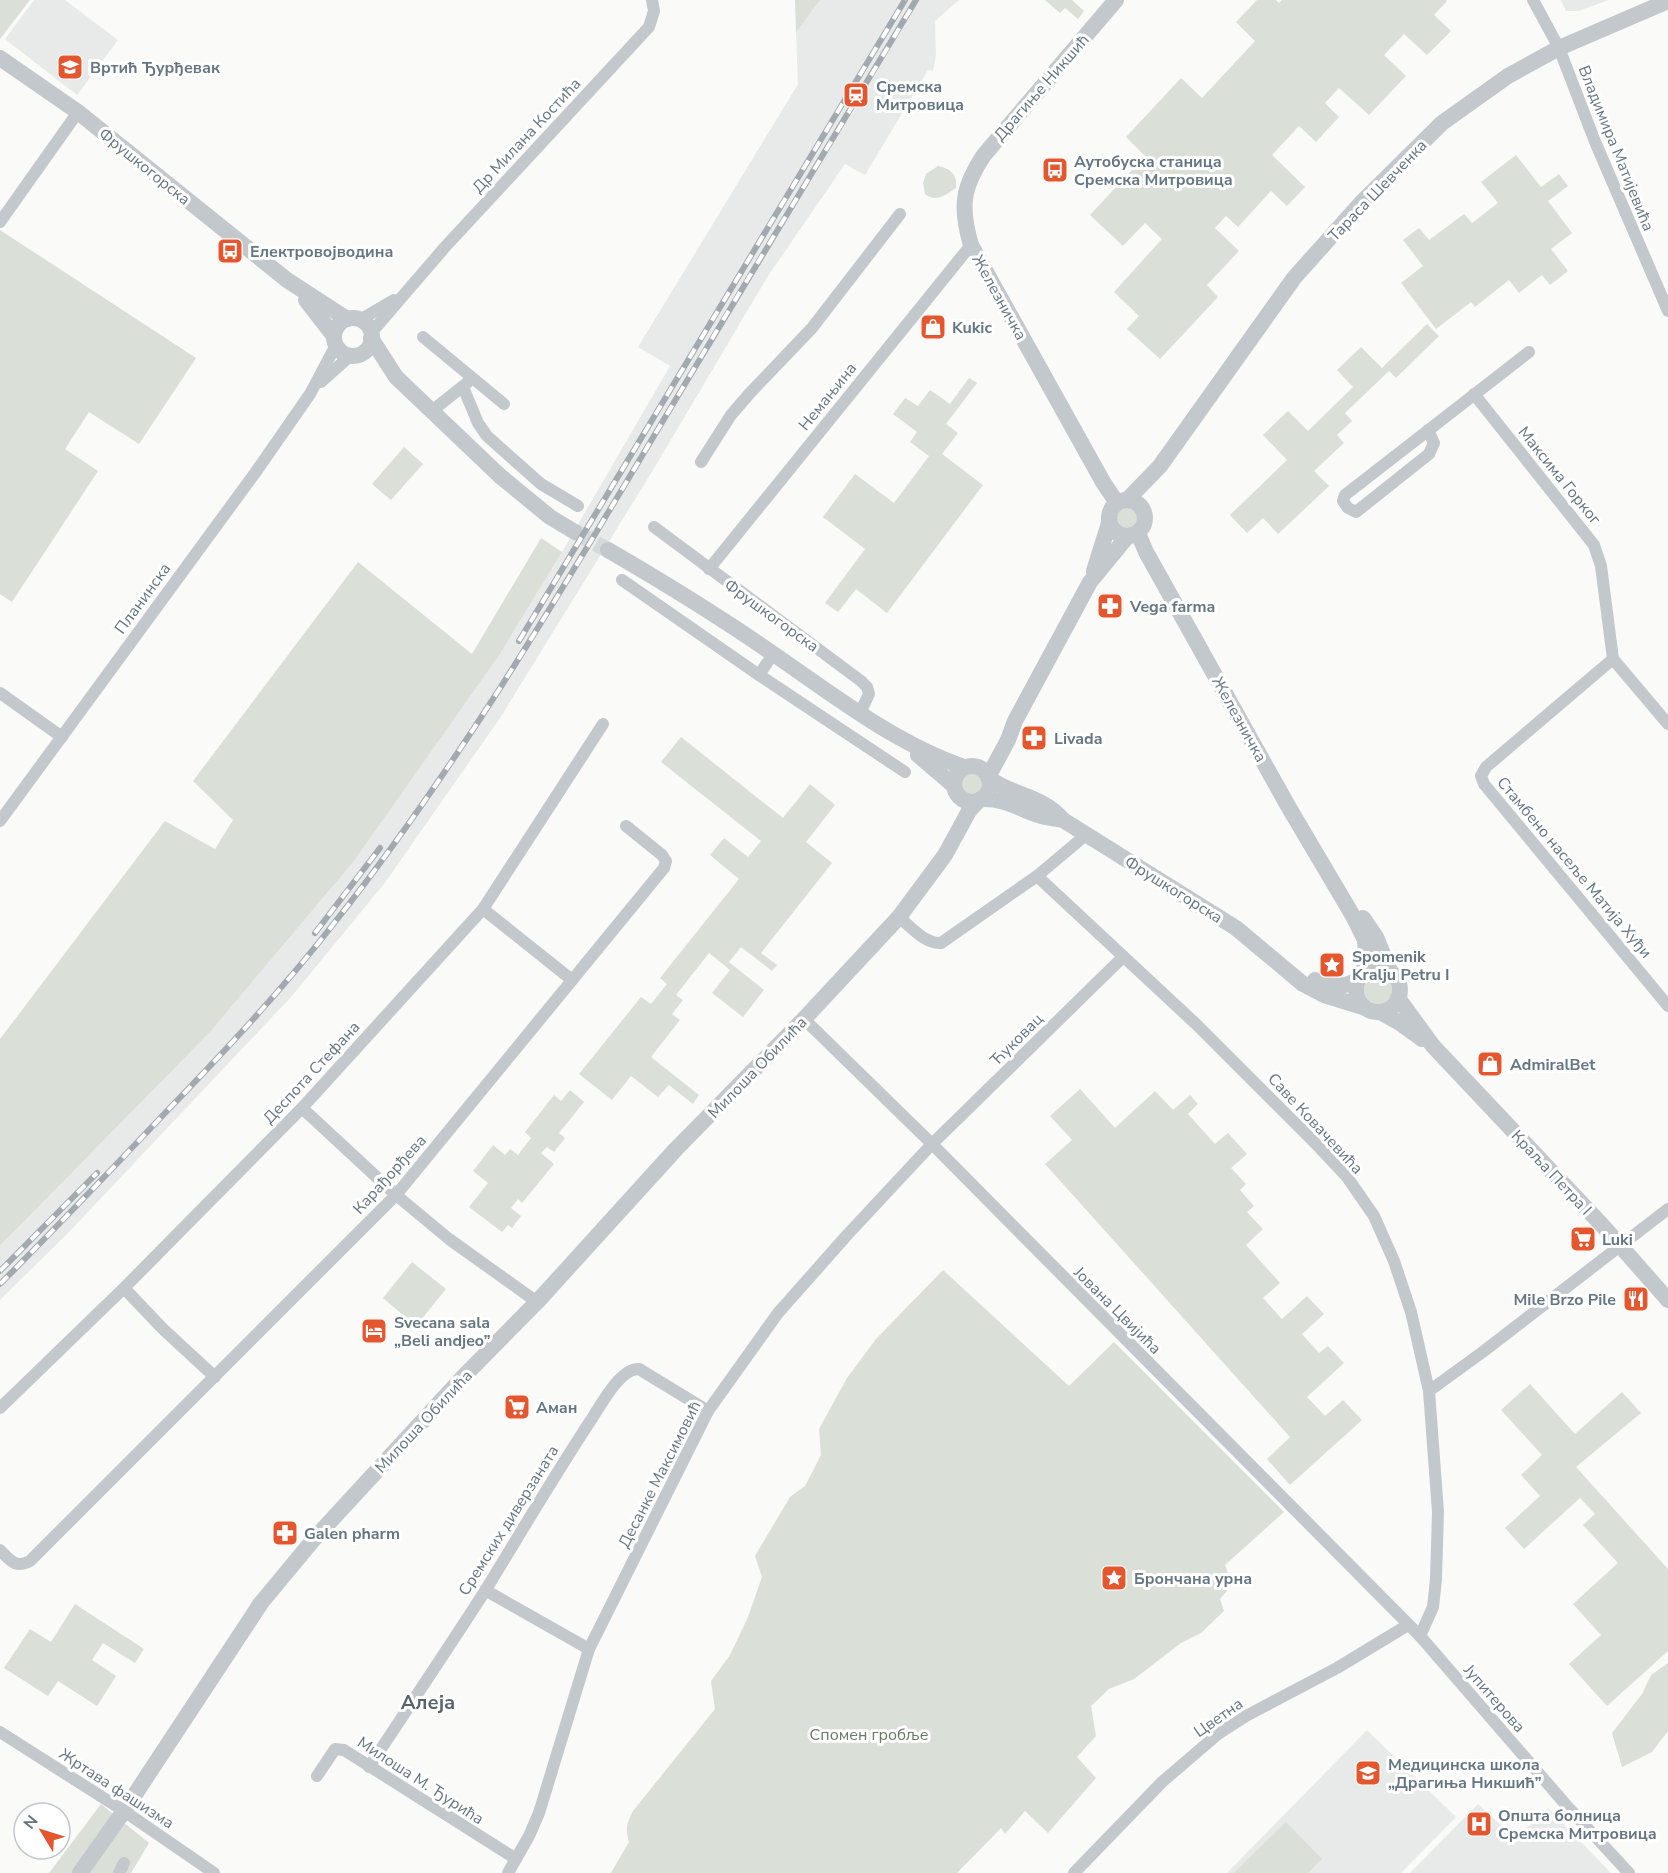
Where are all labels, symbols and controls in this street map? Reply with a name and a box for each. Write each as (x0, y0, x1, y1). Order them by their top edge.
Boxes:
street label: Драгиње Никшић (989, 29, 1094, 146)
school or university icon: Вртић Ђурђевак (55, 52, 85, 82)
place label: Вртић Ђурђевак (90, 57, 221, 79)
street label: Владимира Матијевића (1573, 62, 1659, 234)
street label: Др Милана Костића (467, 73, 586, 198)
place label: Сремска Митровица (876, 76, 964, 116)
station icon: Сремска Митровица (841, 80, 871, 110)
street label: Фрушкогорска (94, 123, 195, 210)
street label: Тараса Шевченка (1323, 135, 1432, 246)
place label: Аутобуска станица Сремска Митровица (1074, 151, 1233, 191)
bus stop icon: Аутобуска станица Сремска Митровица (1040, 155, 1070, 185)
bus stop icon: Електровојводина (215, 236, 245, 266)
place label: Електровојводина (250, 241, 393, 263)
street label: Железничка (967, 251, 1032, 344)
shop icon: Kukic (918, 312, 948, 342)
place label: Kukic (952, 317, 992, 339)
street label: Немањина (794, 358, 862, 435)
street label: Максима Горког (1513, 422, 1606, 529)
street label: Планинска (110, 559, 176, 638)
street label: Фрушкогорска (720, 574, 823, 658)
pharmacy icon: Vega farma (1095, 591, 1125, 621)
place label: Vega farma (1129, 596, 1215, 618)
street label: Железничка (1207, 673, 1272, 766)
pharmacy icon: Livada (1019, 723, 1049, 753)
place label: Livada (1054, 728, 1102, 750)
street label: Стамбено насеље Матија Хуђи (1492, 772, 1657, 963)
street label: Фрушкогорска (1120, 851, 1227, 929)
place label: Spomenik Kralju Petru I (1352, 946, 1450, 986)
place icon: Spomenik Kralju Petru I (1317, 950, 1347, 980)
street label: Ћуковац (985, 1008, 1048, 1071)
street label: Милоша Обилића (703, 1012, 812, 1123)
street label: Деспота Стефана (258, 1017, 365, 1129)
shop icon: AdmiralBet (1475, 1049, 1505, 1079)
place label: AdmiralBet (1510, 1054, 1596, 1076)
street label: Саве Ковачевића (1263, 1068, 1368, 1179)
street label: Краља Петра I (1506, 1125, 1597, 1220)
street label: Карађорђева (348, 1130, 431, 1219)
supermarket icon: Luki (1568, 1224, 1598, 1254)
place label: Luki (1602, 1229, 1633, 1251)
street label: Јована Цвијића (1068, 1261, 1166, 1359)
restaurant icon: Mile Brzo Pile (1621, 1284, 1651, 1314)
place label: Mile Brzo Pile (1513, 1289, 1616, 1311)
place label: Svecana sala „Beli andjeo” (394, 1312, 491, 1352)
hotel icon: Svecana sala „Beli andjeo” (359, 1316, 389, 1346)
street label: Милоша Обилића (370, 1365, 477, 1478)
supermarket icon: Аман (502, 1392, 532, 1422)
place label: Аман (536, 1397, 578, 1419)
street label: Десанке Максимовић (613, 1397, 707, 1552)
street label: Сремских диверзаната (454, 1441, 564, 1600)
pharmacy icon: Galen pharm (270, 1518, 300, 1548)
place label: Galen pharm (304, 1523, 400, 1545)
place icon: Брончана урна (1099, 1563, 1129, 1593)
place label: Брончана урна (1134, 1568, 1252, 1590)
street label: Јупитерова (1458, 1659, 1530, 1738)
district label: Алеја (401, 1689, 455, 1716)
street label: Цветна (1190, 1693, 1247, 1743)
park label: Спомен гробље (810, 1724, 928, 1746)
street label: Милоша М. Ђурића (353, 1732, 488, 1830)
street label: Жртава фашизма (55, 1743, 178, 1834)
place label: Медицинска школа „Драгиња Никшић” (1388, 1754, 1542, 1794)
school or university icon: Медицинска школа „Драгиња Никшић” (1353, 1758, 1383, 1788)
north arrow (12, 1801, 72, 1861)
place label: Општа болница Сремска Митровица (1498, 1805, 1657, 1845)
hospital icon: Општа болница Сремска Митровица (1464, 1809, 1494, 1839)
text: N (19, 1811, 43, 1834)

